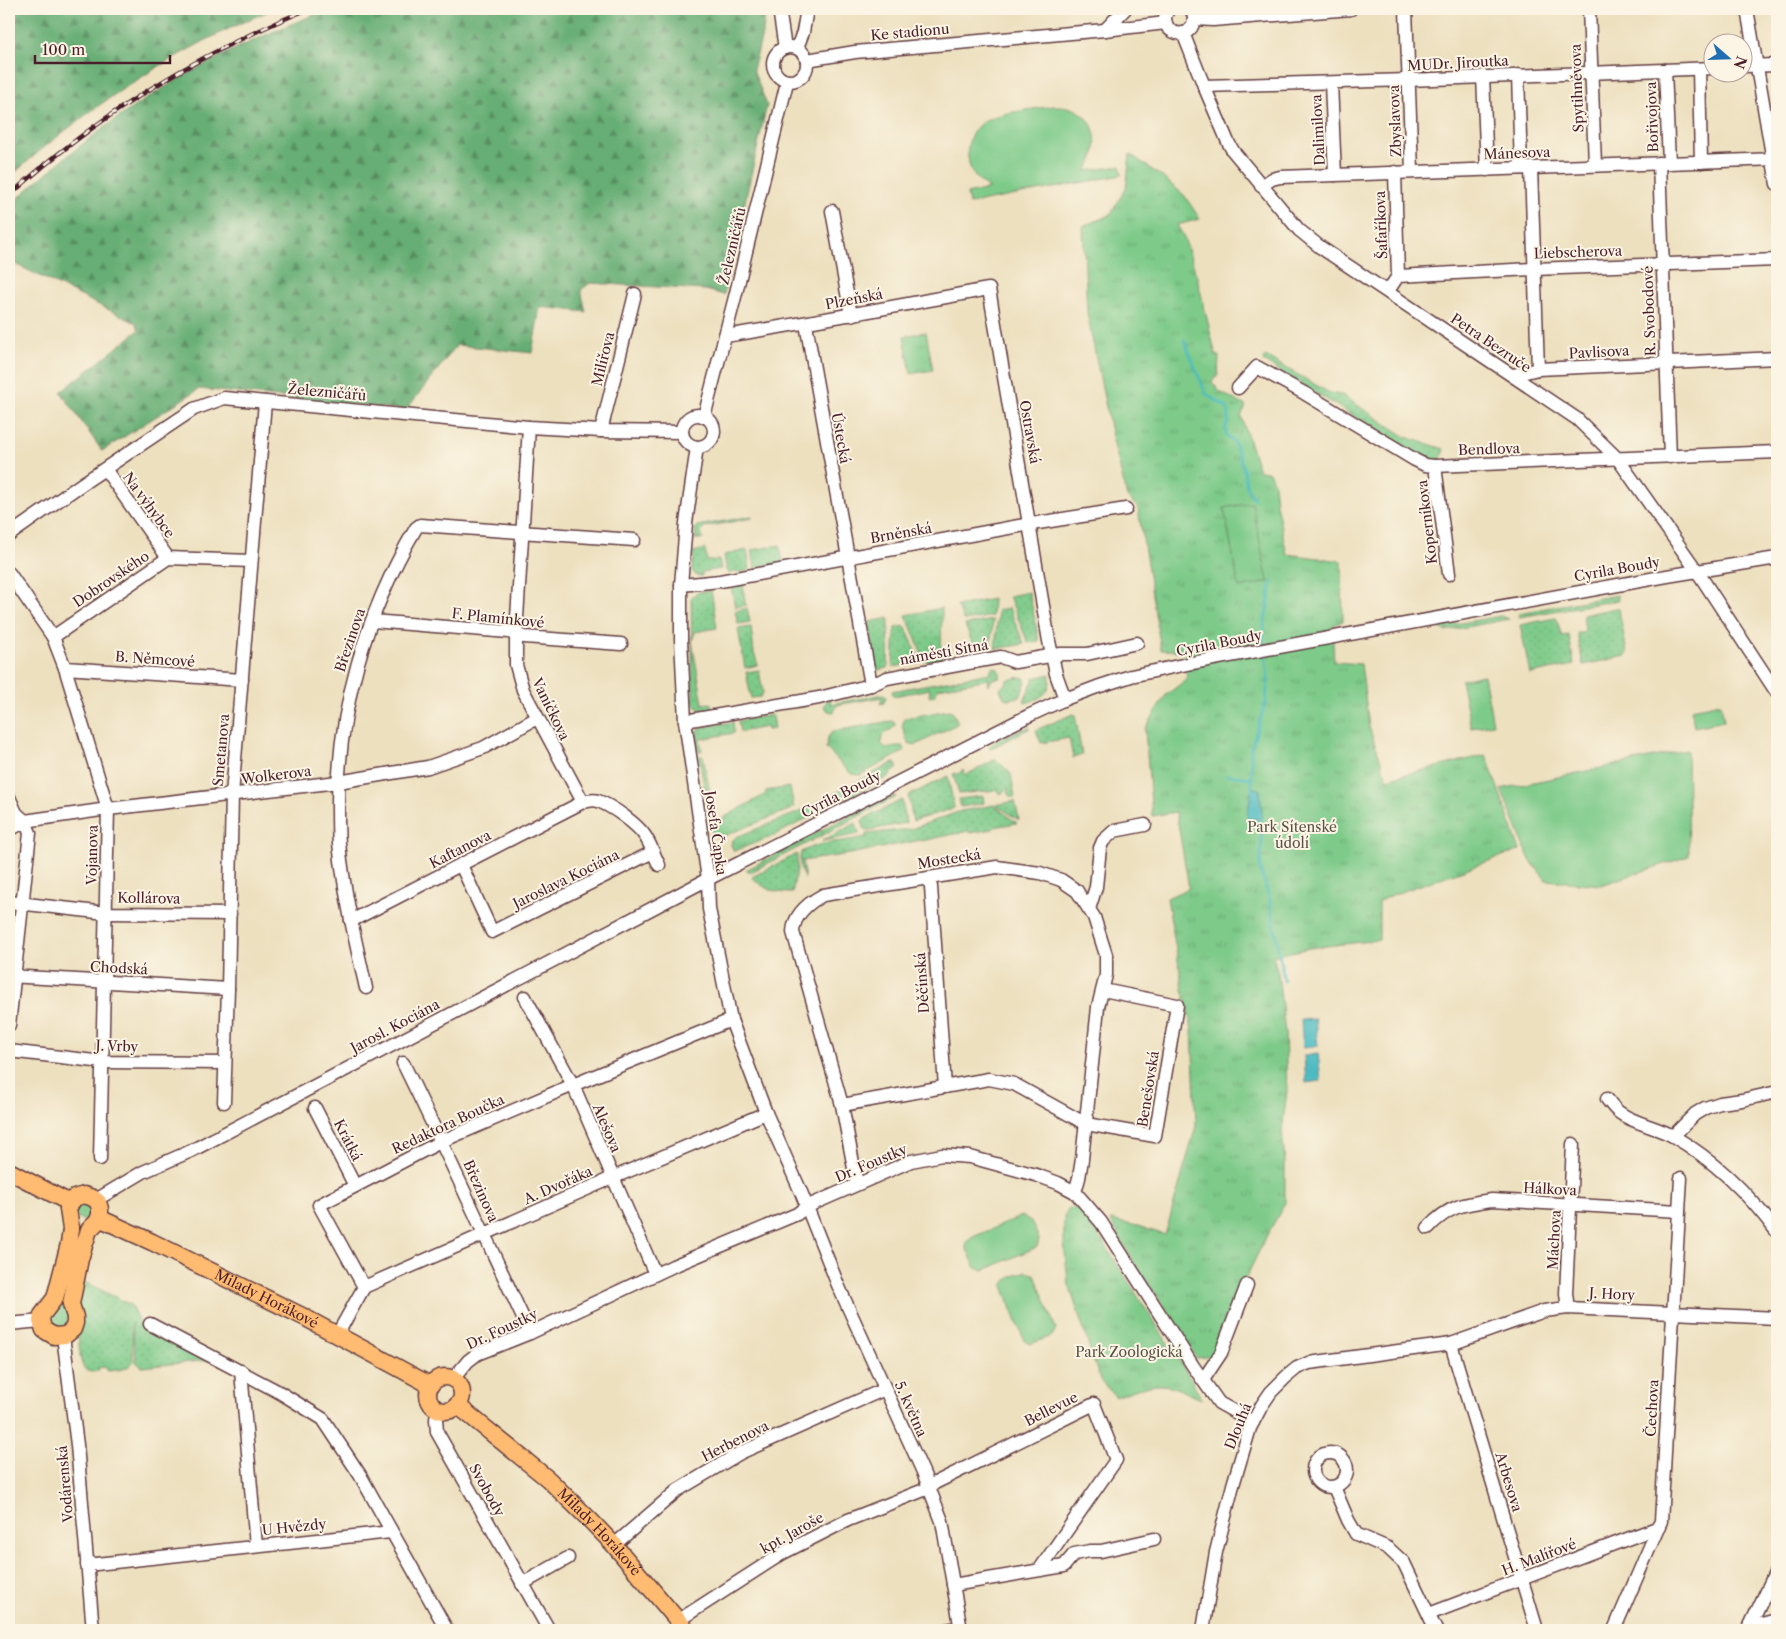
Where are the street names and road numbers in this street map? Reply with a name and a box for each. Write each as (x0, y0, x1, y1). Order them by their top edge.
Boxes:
street label: Ke stadionu (870, 20, 951, 44)
street label: Spytihněvova (1566, 43, 1588, 133)
street label: MUDr. Jiroutka (1407, 51, 1510, 75)
street label: Bořivojova (1642, 81, 1662, 153)
street label: Zbyslavova (1385, 84, 1405, 157)
street label: Dalimilova (1307, 93, 1329, 166)
street label: Mánesova (1483, 143, 1551, 163)
street label: Šafaříkova (1370, 190, 1391, 260)
street label: Železničářů (713, 205, 750, 286)
street label: Liebscherova (1534, 241, 1623, 263)
street label: R. Svobodové (1638, 265, 1660, 357)
street label: Plzeňská (824, 284, 885, 313)
street label: Petra Bezruče (1447, 309, 1535, 377)
street label: Milířova (588, 329, 619, 388)
street label: Pavlisova (1568, 341, 1630, 363)
street label: Železničářů (287, 379, 368, 404)
street label: Ostravská (1016, 399, 1045, 466)
street label: Ústecká (828, 411, 855, 466)
street label: Bendlova (1458, 439, 1521, 459)
street label: Na výhybce (119, 469, 179, 541)
street label: Koperníkova (1413, 478, 1441, 565)
street label: Brněnská (869, 519, 934, 547)
street label: Dobrovského (69, 547, 153, 611)
street label: Cyrila Boudy (1573, 553, 1662, 585)
street label: F. Plamínkové (451, 604, 545, 632)
street label: Březinova (331, 605, 369, 674)
street label: Cyrila Boudy (1175, 626, 1264, 660)
street label: náměstí Sítná (898, 635, 990, 669)
street label: B. Němcové (115, 647, 196, 671)
street label: Vaníčkova (528, 674, 574, 744)
street label: Smetanova (209, 712, 233, 787)
street label: Wolkerova (239, 762, 313, 788)
street label: Cyrila Boudy (798, 766, 884, 822)
street label: Josefa Čapka (701, 787, 732, 877)
street label: Vojanova (82, 824, 102, 886)
street label: Kaftanova (426, 826, 494, 872)
street label: Jaroslava Kociána (508, 845, 623, 913)
street label: Mostecká (916, 845, 982, 873)
street label: Kollárova (117, 888, 181, 908)
street label: Děčínská (911, 951, 933, 1014)
street label: Chodská (90, 957, 149, 979)
street label: Jarosl. Kociána (346, 995, 443, 1058)
street label: J. Vrby (93, 1036, 139, 1056)
street label: Benešovská (1133, 1049, 1163, 1128)
street label: Redaktora Boučka (389, 1090, 508, 1158)
street label: Alešova (588, 1100, 626, 1156)
street label: Krátká (330, 1116, 366, 1164)
street label: Dr. Foustky (832, 1140, 910, 1186)
street label: Březinova (459, 1157, 503, 1225)
street label: A. Dvořáka (520, 1162, 596, 1209)
street label: Hálkova (1523, 1179, 1578, 1199)
street label: Máchova (1543, 1209, 1565, 1271)
street label: Milady Horákové (212, 1265, 322, 1332)
street label: J. Hory (1586, 1284, 1636, 1304)
street label: Dr. Foustky (463, 1305, 541, 1353)
street label: 5. května (891, 1378, 931, 1440)
street label: Čechova (1641, 1378, 1663, 1437)
street label: Bellevue (1021, 1388, 1081, 1430)
street label: Dlouhá (1221, 1399, 1256, 1452)
street label: Herbenova (698, 1416, 772, 1466)
street label: Vodárenská (53, 1444, 77, 1524)
street label: Arbesova (1491, 1449, 1527, 1515)
street label: Svobody (465, 1461, 509, 1520)
street label: Milady Horákové (554, 1484, 645, 1579)
street label: kpt. Jaroše (757, 1508, 827, 1558)
street label: U Hvězdy (261, 1515, 327, 1539)
street label: H. Malířové (1499, 1535, 1579, 1579)

